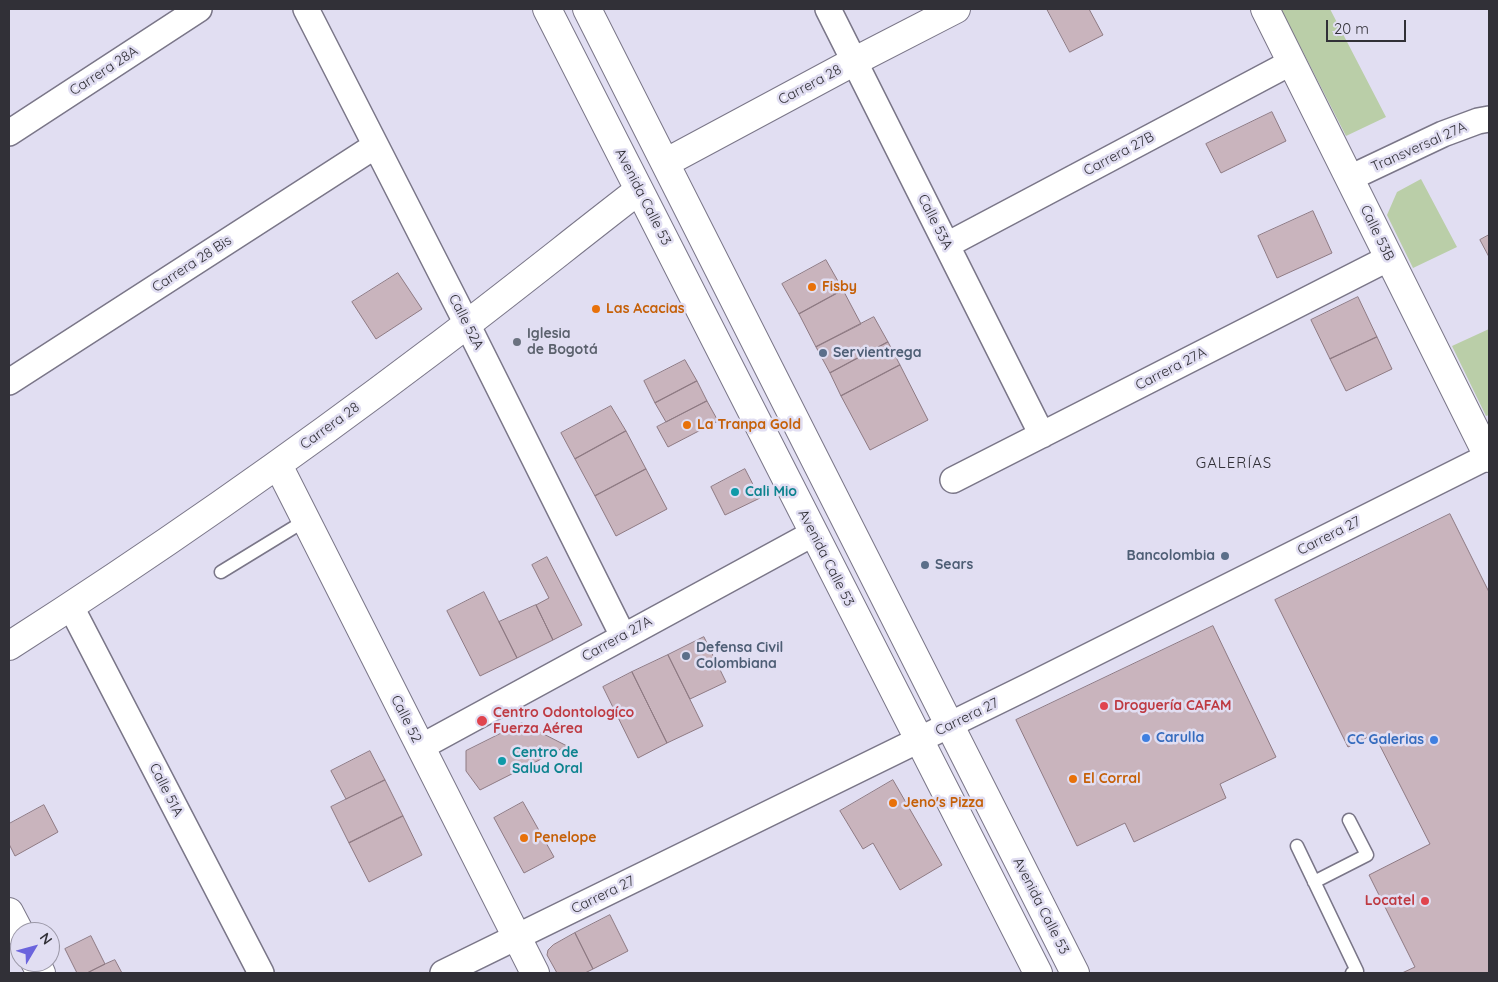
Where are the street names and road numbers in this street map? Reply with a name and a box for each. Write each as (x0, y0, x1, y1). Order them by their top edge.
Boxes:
street label: Carrera 28A (67, 43, 141, 99)
street label: Carrera 28 (776, 61, 844, 109)
street label: Transversal 27A (1369, 118, 1469, 176)
street label: Carrera 27B (1081, 128, 1157, 180)
street label: Avenida Calle 53 (611, 146, 675, 248)
street label: Calle 53A (914, 192, 956, 252)
street label: Calle 53B (1356, 202, 1398, 264)
street label: Carrera 28 Bis (149, 232, 235, 296)
street label: Calle 52A (445, 291, 487, 353)
street label: Carrera 27A (1133, 344, 1209, 394)
street label: Carrera 28 (297, 399, 363, 453)
street label: Avenida Calle 53 (794, 507, 858, 609)
street label: Carrera 27 (1295, 513, 1363, 559)
street label: Carrera 27A (579, 613, 655, 665)
street label: Calle 52 (387, 692, 425, 746)
street label: Carrera 27 (933, 694, 1001, 740)
street label: Calle 51A (145, 761, 187, 819)
street label: Avenida Calle 53 (1009, 855, 1073, 957)
street label: Carrera 27 (569, 872, 637, 918)

